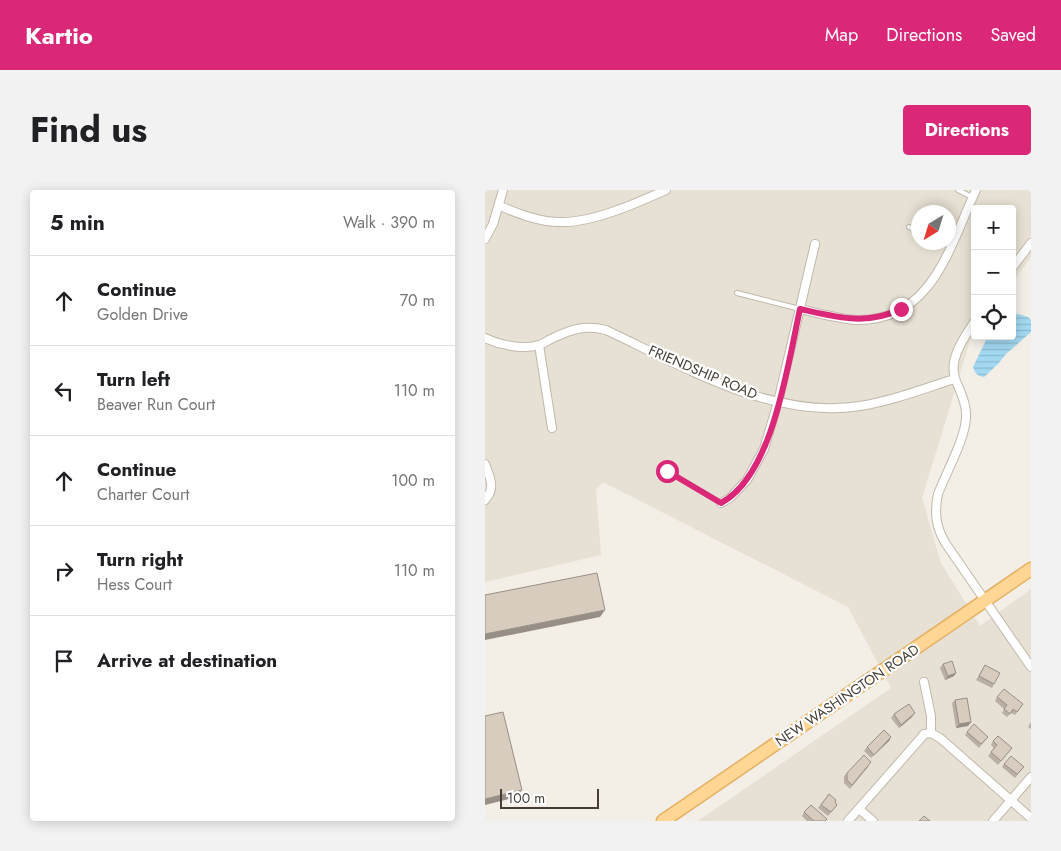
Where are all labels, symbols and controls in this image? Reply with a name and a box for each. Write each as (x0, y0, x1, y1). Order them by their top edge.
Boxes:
text: Kartio (25, 18, 93, 53)
text: Map (825, 22, 858, 48)
text: Directions (886, 22, 962, 48)
text: Saved (990, 22, 1036, 48)
text: Find us (30, 105, 147, 155)
button: Directions (903, 105, 1031, 155)
north arrow (911, 205, 956, 250)
map controls (971, 205, 1016, 340)
button: + (971, 205, 1016, 250)
text: 5 min (50, 208, 105, 238)
text: Walk · 390 m (343, 211, 435, 234)
button: − (971, 250, 1016, 295)
text: Continue (97, 276, 176, 303)
icon: ahead (50, 287, 78, 315)
text: 70 m (400, 289, 435, 312)
button: locate (971, 295, 1016, 340)
route end (890, 298, 913, 321)
text: Golden Drive (97, 303, 188, 326)
street label: FRIENDSHIP ROAD (645, 340, 761, 404)
text: Turn left (97, 366, 170, 393)
icon: left (50, 377, 78, 405)
text: 110 m (394, 379, 435, 402)
text: Beaver Run Court (97, 393, 215, 416)
text: Continue (97, 456, 176, 483)
route start (656, 460, 679, 483)
icon: ahead (50, 467, 78, 495)
text: 100 m (391, 469, 435, 492)
text: Charter Court (97, 483, 189, 506)
text: Turn right (97, 546, 183, 573)
icon: right (50, 557, 78, 585)
text: 110 m (394, 559, 435, 582)
text: Hess Court (97, 573, 172, 596)
street label: NEW WASHINGTON ROAD (771, 639, 923, 751)
icon: arrive (50, 647, 78, 675)
text: Arrive at destination (97, 647, 277, 674)
scale bar (500, 786, 599, 809)
text: 100 m (507, 788, 545, 808)

